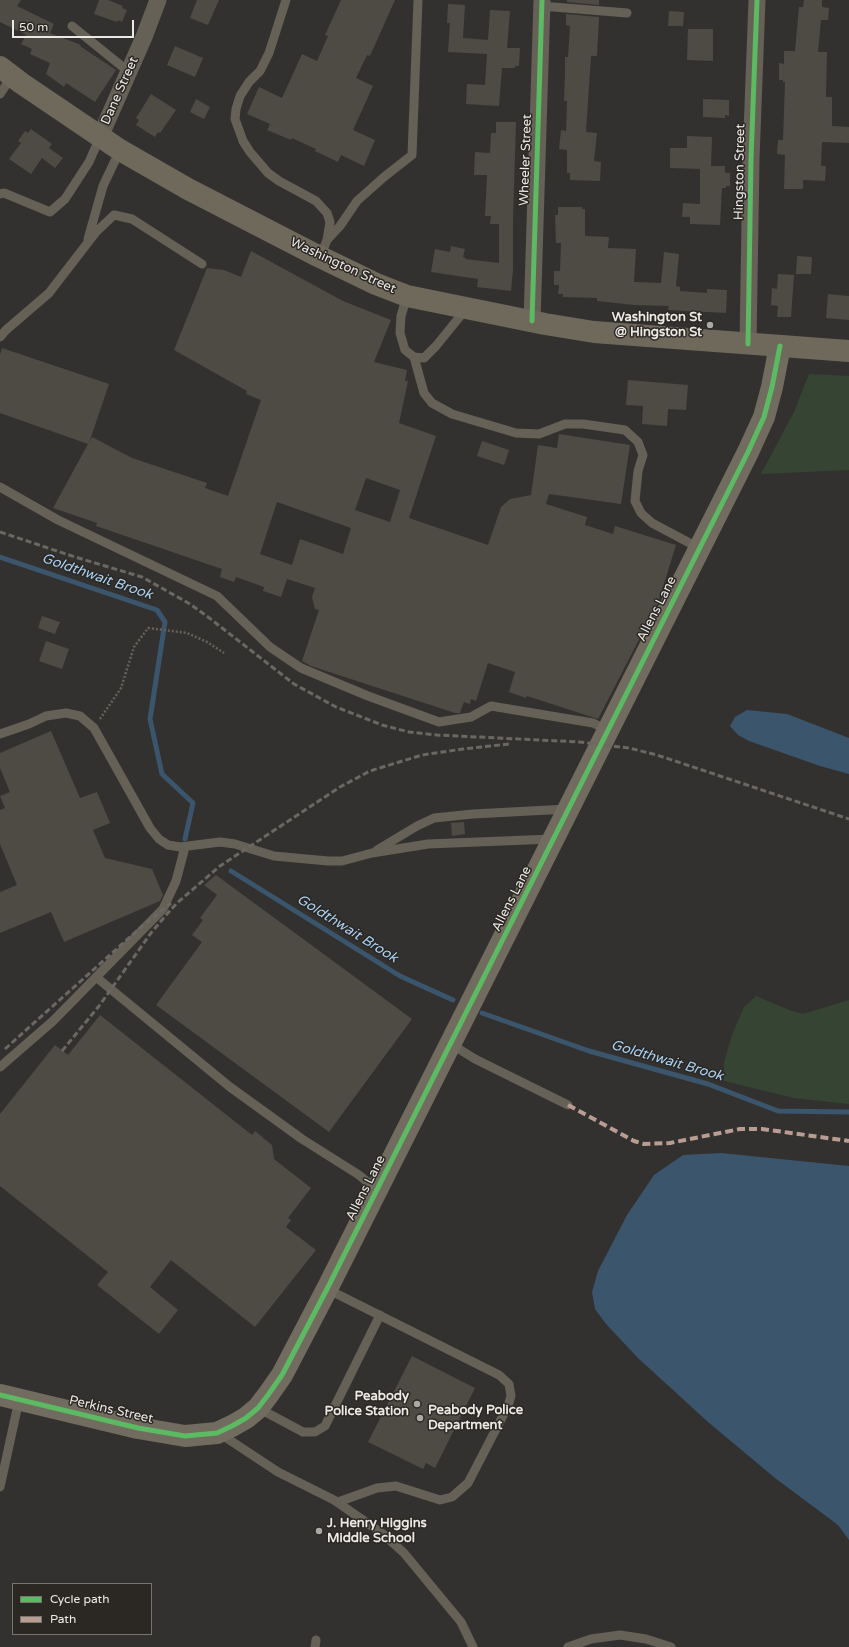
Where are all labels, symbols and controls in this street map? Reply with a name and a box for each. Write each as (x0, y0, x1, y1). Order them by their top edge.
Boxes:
scale bar (14, 12, 136, 38)
text: 50 m (19, 20, 48, 34)
street label: Dane Street (98, 55, 142, 127)
street label: Wheeler Street (517, 114, 535, 206)
street label: Hingston Street (731, 124, 749, 220)
street label: Washington Street (288, 235, 398, 297)
place label: Washington St @ Hingston St (612, 310, 702, 341)
marker: Washington St @ Hingston St (705, 320, 715, 330)
water label: Goldthwait Brook (39, 550, 155, 604)
street label: Allens Lane (634, 574, 680, 644)
street label: Allens Lane (489, 864, 535, 934)
water label: Goldthwait Brook (293, 891, 401, 967)
water label: Goldthwait Brook (609, 1037, 725, 1085)
street label: Allens Lane (343, 1153, 389, 1223)
place label: Peabody Police Station (325, 1389, 409, 1420)
street label: Perkins Street (67, 1393, 155, 1427)
marker: Peabody Police Station (412, 1399, 422, 1409)
place label: Peabody Police Department (428, 1403, 523, 1434)
marker: Peabody Police Department (415, 1413, 425, 1423)
place label: J. Henry Higgins Middle School (327, 1516, 427, 1547)
marker: J. Henry Higgins Middle School (314, 1526, 324, 1536)
legend (12, 1583, 152, 1635)
text: Cycle path (50, 1592, 109, 1606)
text: Path (50, 1612, 76, 1626)

